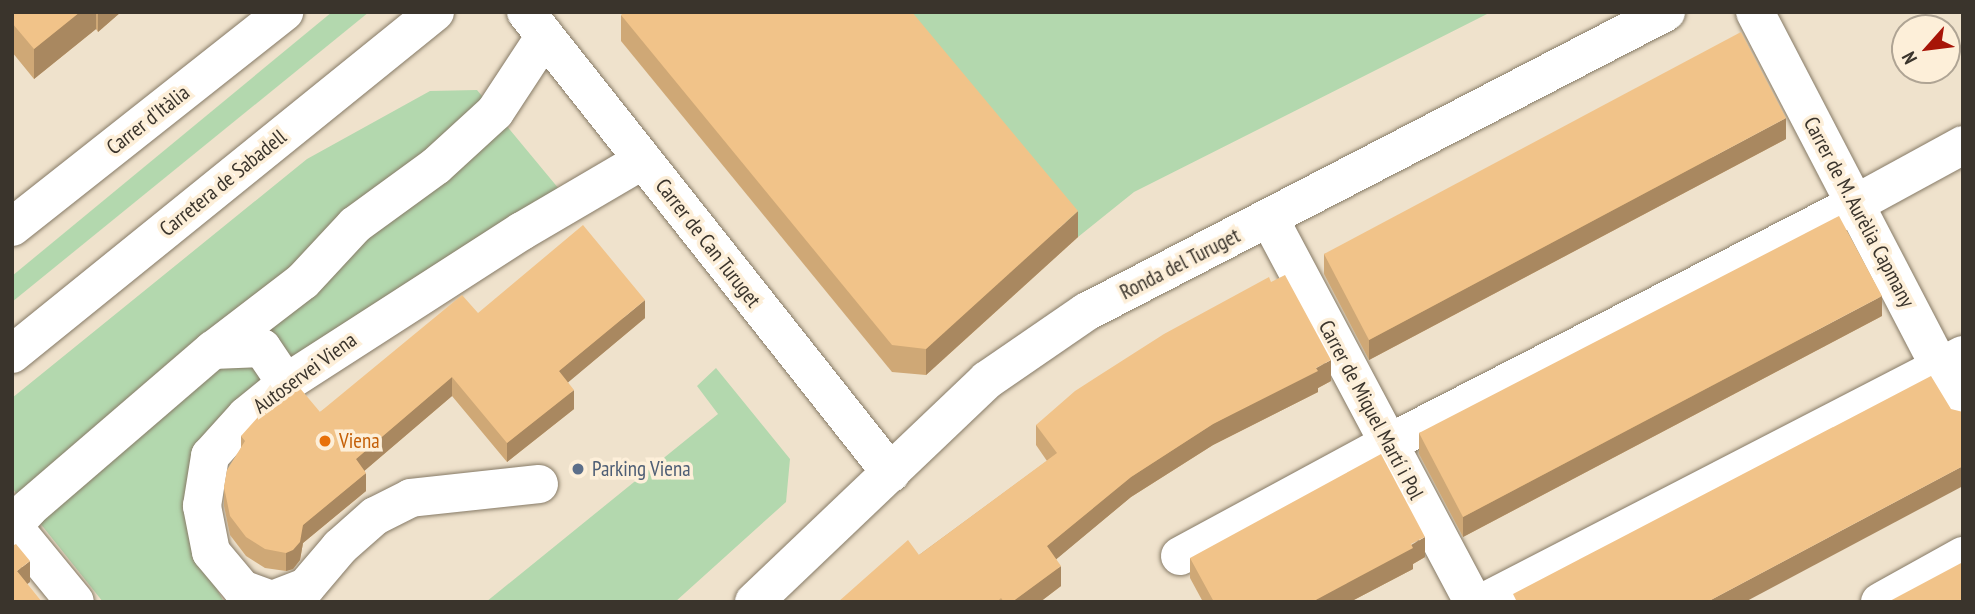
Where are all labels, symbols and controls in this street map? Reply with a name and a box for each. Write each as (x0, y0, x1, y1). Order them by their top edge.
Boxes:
north arrow (1891, 14, 1961, 84)
text: N (1896, 48, 1922, 68)
street label: Carrer d'Itàlia (102, 80, 194, 160)
street label: Carrer de M. Aurèlia Capmany (1798, 112, 1920, 312)
street label: Carretera de Sabadell (155, 124, 291, 242)
street label: Carrer de Can Turuget (650, 173, 766, 313)
street label: Ronda del Turuget (1116, 223, 1244, 305)
street label: Carrer de Miquel Martí i Pol (1313, 316, 1429, 504)
street label: Autoservei Viena (248, 327, 362, 419)
place label: Viena (339, 428, 380, 454)
marker: Viena (317, 433, 333, 449)
place label: Parking Viena (592, 456, 691, 482)
marker: Parking Viena (570, 461, 586, 477)

